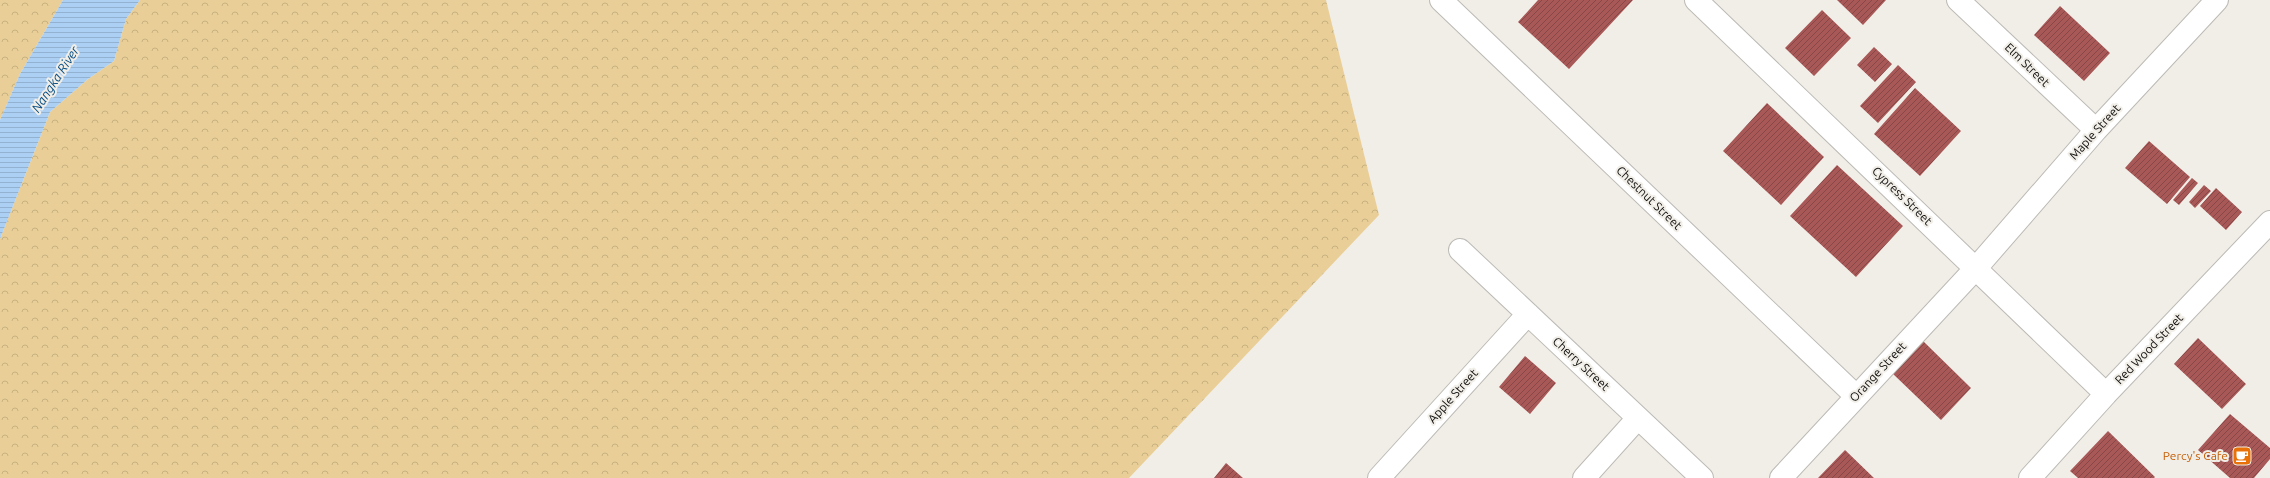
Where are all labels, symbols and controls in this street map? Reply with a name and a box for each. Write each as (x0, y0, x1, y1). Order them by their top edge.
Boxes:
street label: Elm Street (2003, 40, 2052, 89)
water label: Nangka River (29, 43, 82, 115)
street label: Maple Street (2066, 101, 2123, 162)
street label: Chestnut Street (1614, 163, 1685, 232)
street label: Cypress Street (1870, 164, 1935, 228)
street label: Red Wood Street (2112, 311, 2185, 386)
street label: Cherry Street (1550, 334, 1612, 393)
street label: Orange Street (1847, 339, 1909, 404)
street label: Apple Street (1425, 366, 1480, 425)
cafe icon: Percy's Cafe (2231, 445, 2253, 467)
place label: Percy's Cafe (2163, 449, 2228, 462)

